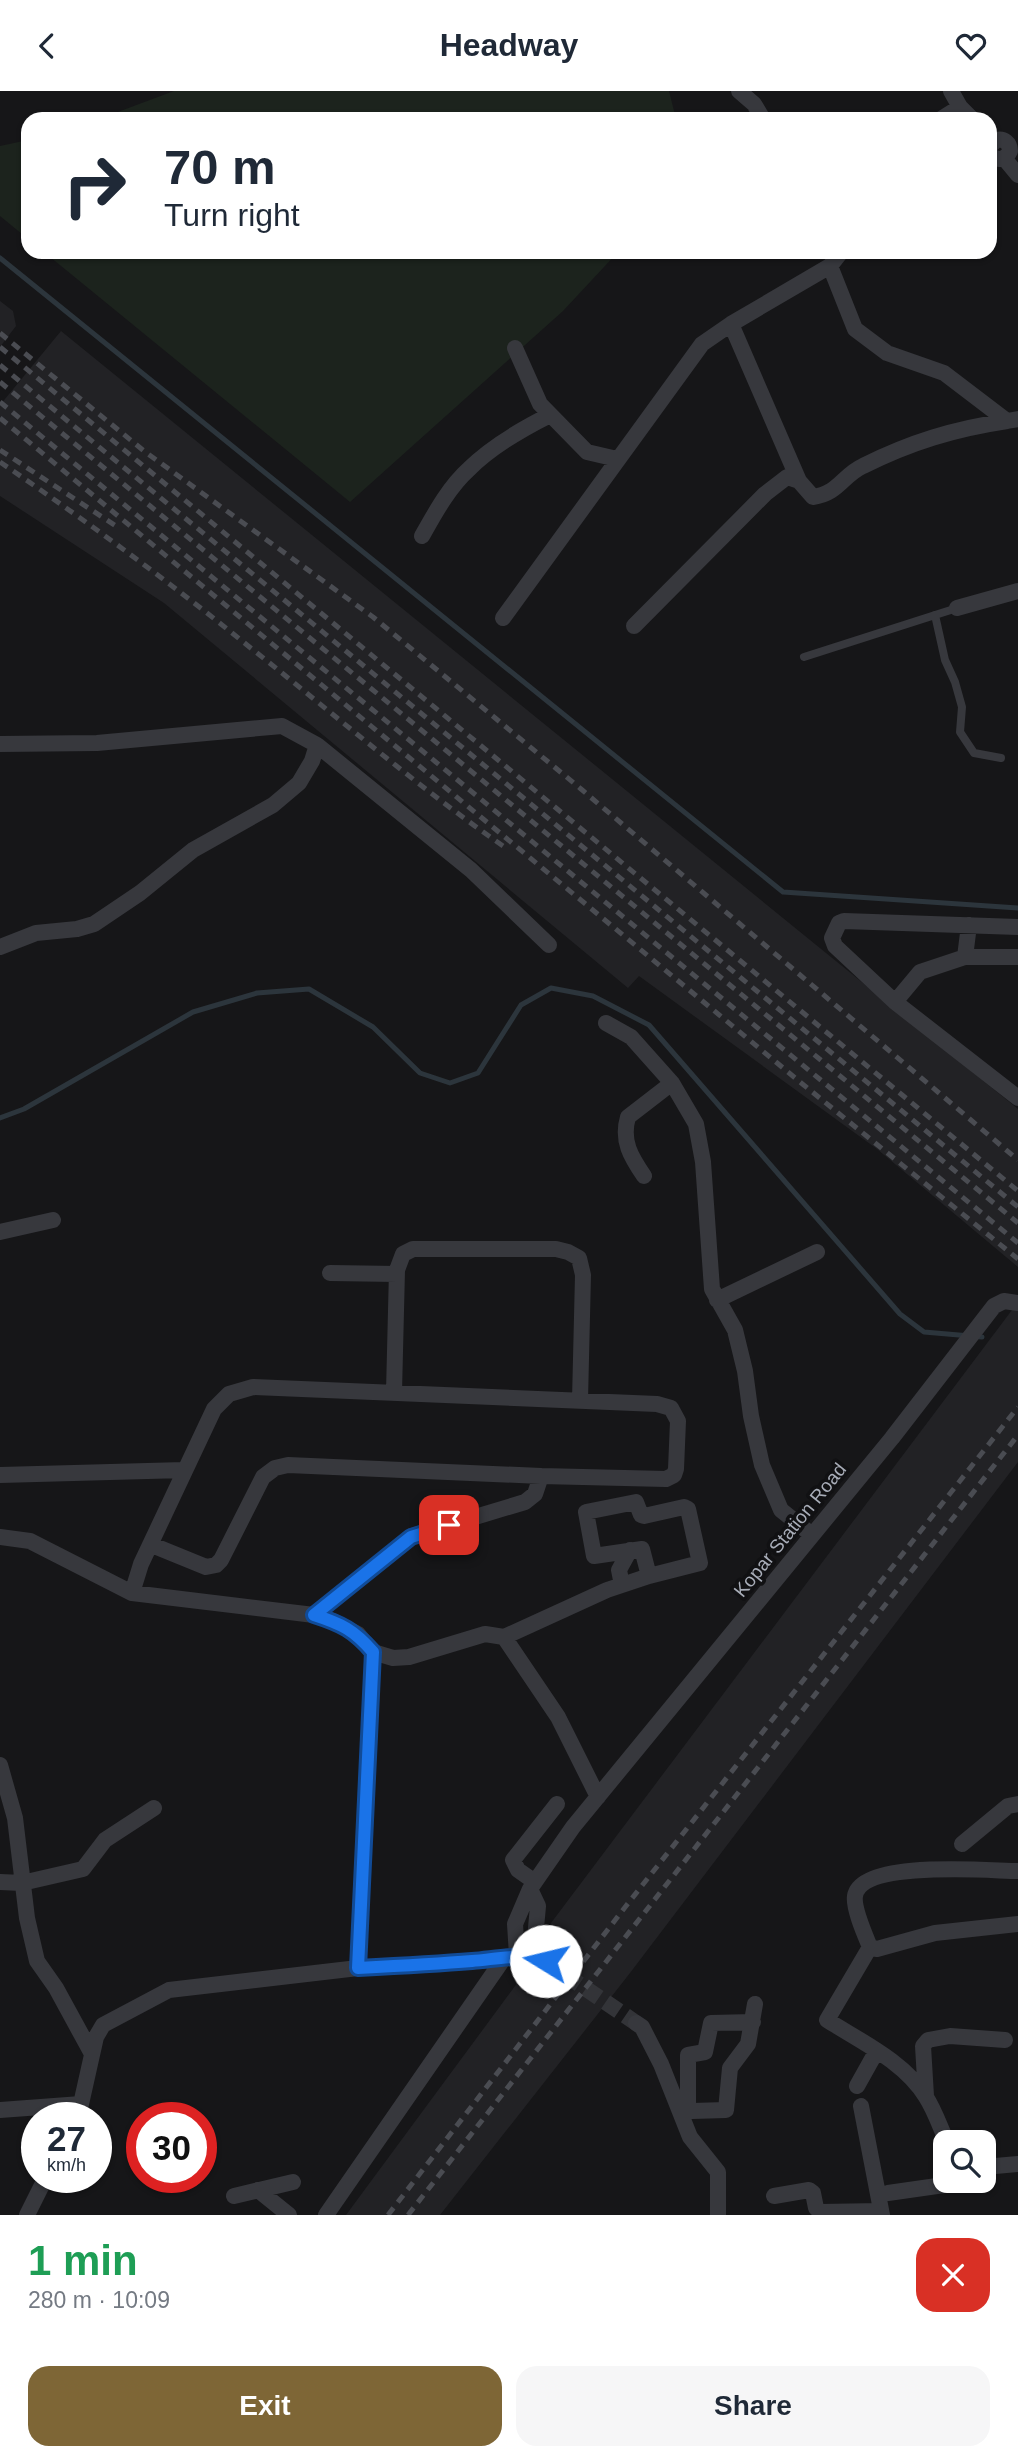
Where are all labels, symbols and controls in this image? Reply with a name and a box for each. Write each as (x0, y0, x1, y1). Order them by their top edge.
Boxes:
icon: back (28, 27, 66, 65)
text: Headway (440, 27, 578, 63)
icon: heart (952, 27, 990, 65)
icon: right (49, 140, 140, 231)
text: 70 m (164, 140, 276, 194)
text: Turn right (164, 197, 300, 233)
street label: Kopar Station Road (730, 1459, 850, 1601)
pin (419, 1495, 479, 1555)
icon: arrive (430, 1506, 468, 1544)
position arrow (509, 1924, 583, 1998)
speed limit sign: 30 (126, 2102, 217, 2193)
text: 27 (47, 2119, 86, 2158)
map controls (933, 2130, 996, 2193)
button: search (933, 2130, 996, 2193)
text: km/h (47, 2155, 86, 2175)
text: 1 min (28, 2237, 138, 2284)
button: close (916, 2238, 990, 2312)
text: 280 m · 10:09 (28, 2287, 170, 2313)
button: Exit (28, 2366, 502, 2446)
button: Share (516, 2366, 990, 2446)

